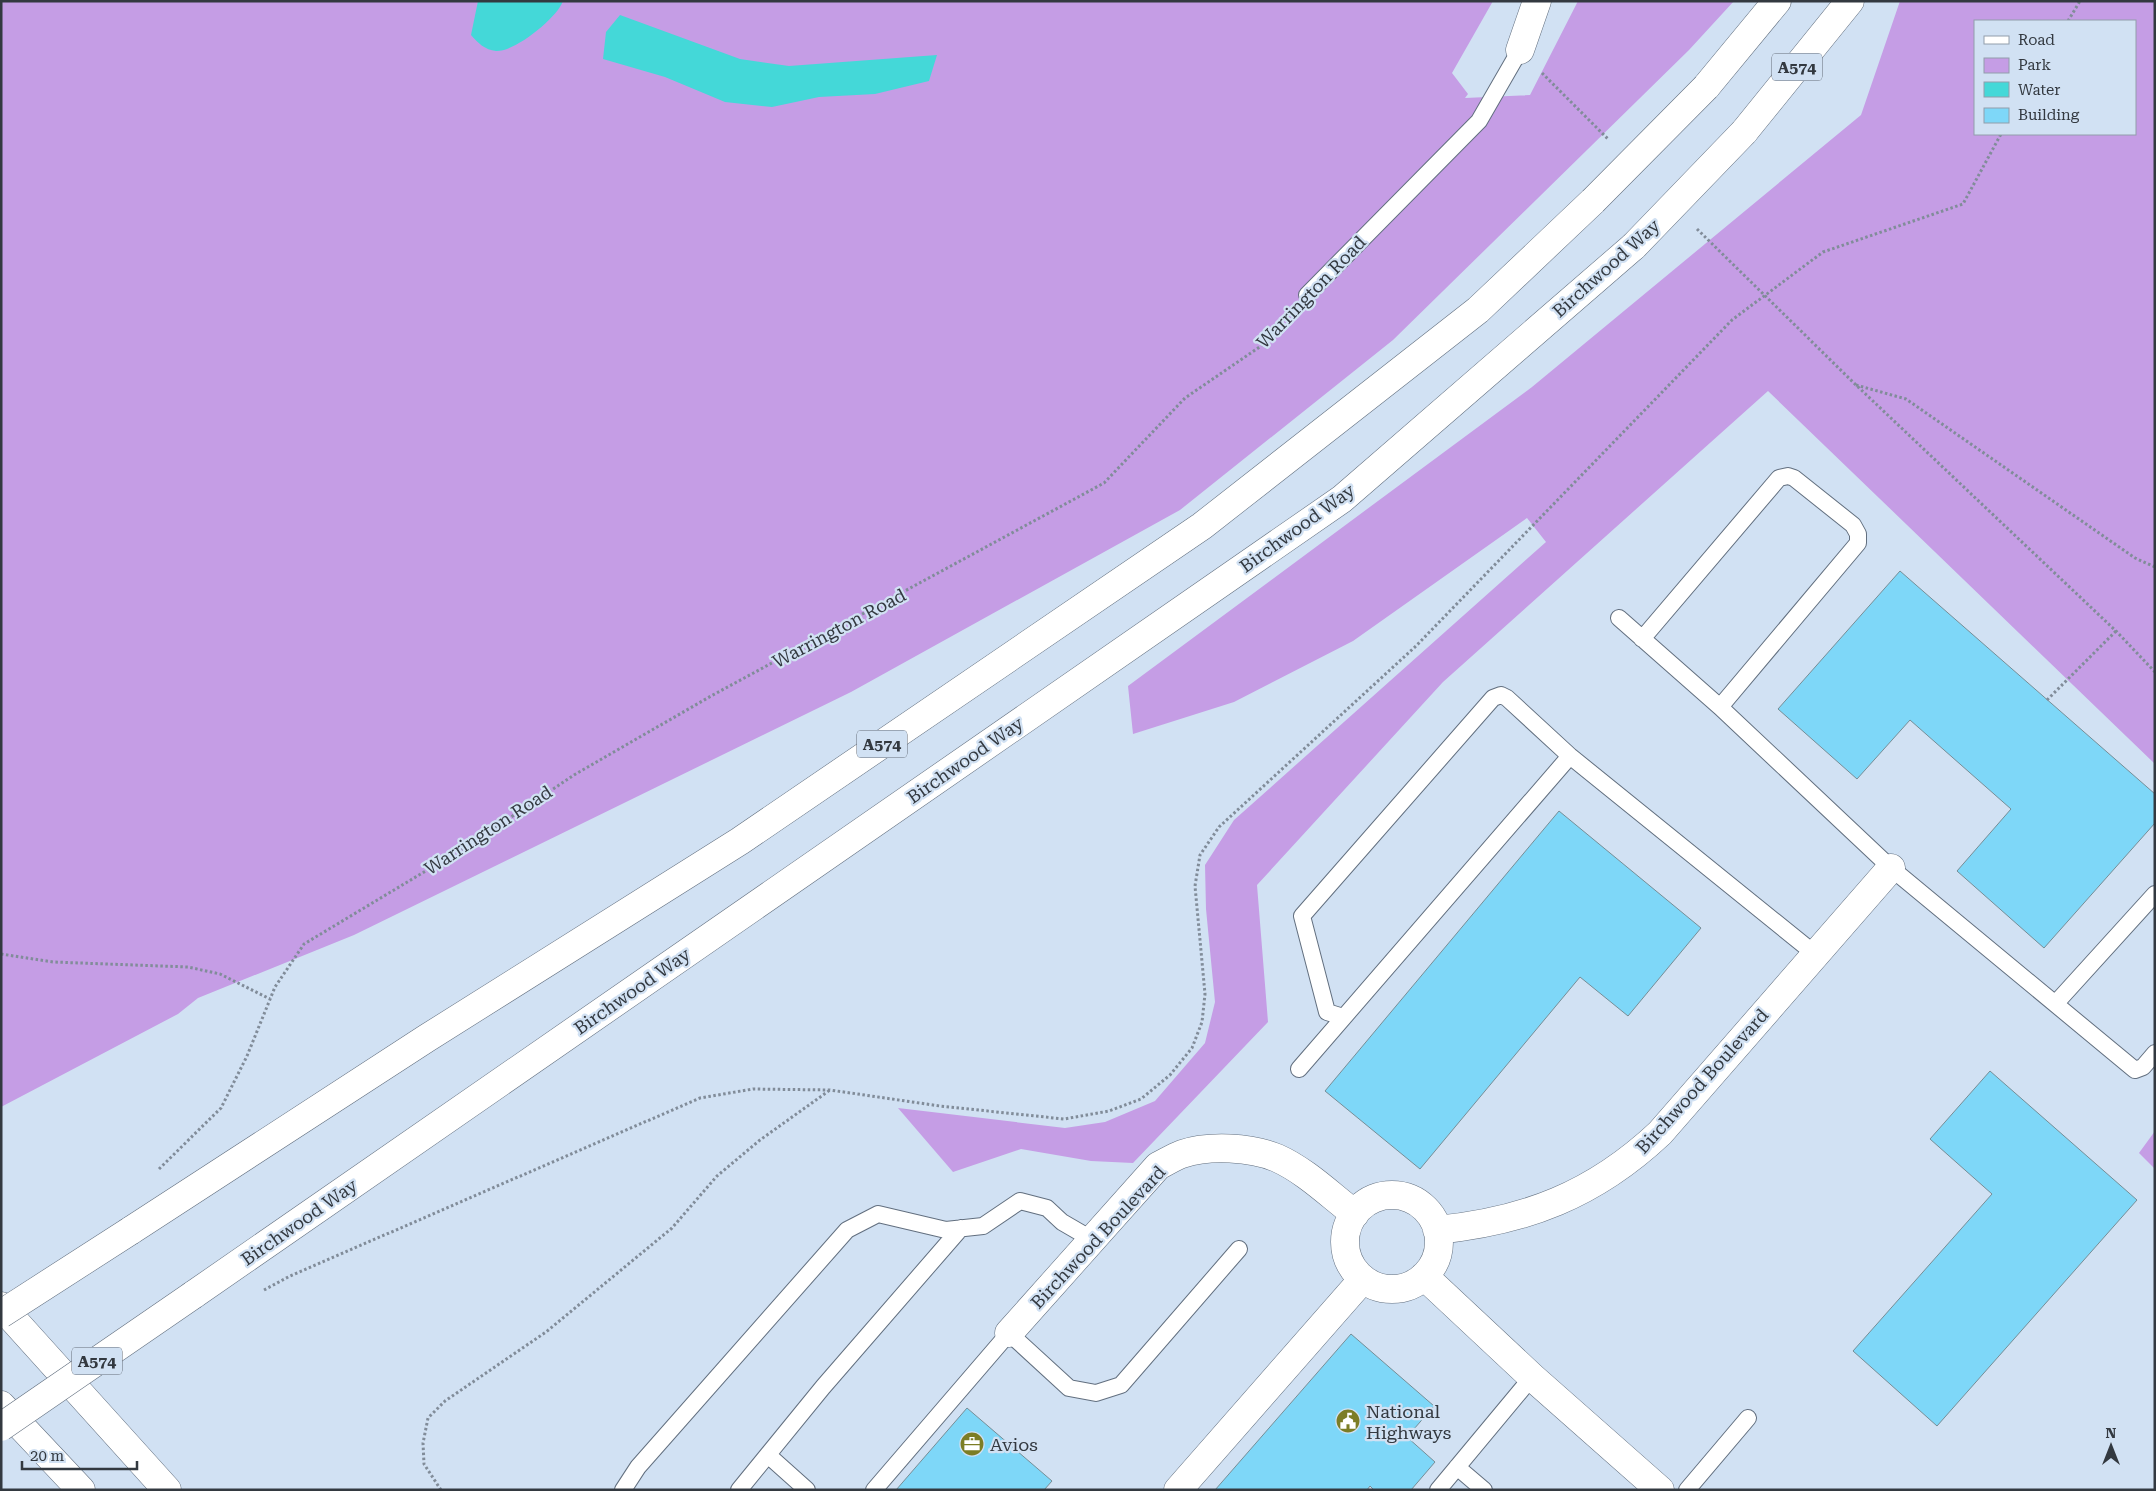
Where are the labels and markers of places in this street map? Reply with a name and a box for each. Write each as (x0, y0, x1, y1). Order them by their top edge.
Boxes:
place label: National Highways (1366, 1401, 1451, 1443)
public building icon: National Highways (1335, 1408, 1361, 1434)
office icon: Avios (959, 1431, 985, 1457)
place label: Avios (990, 1434, 1038, 1455)

